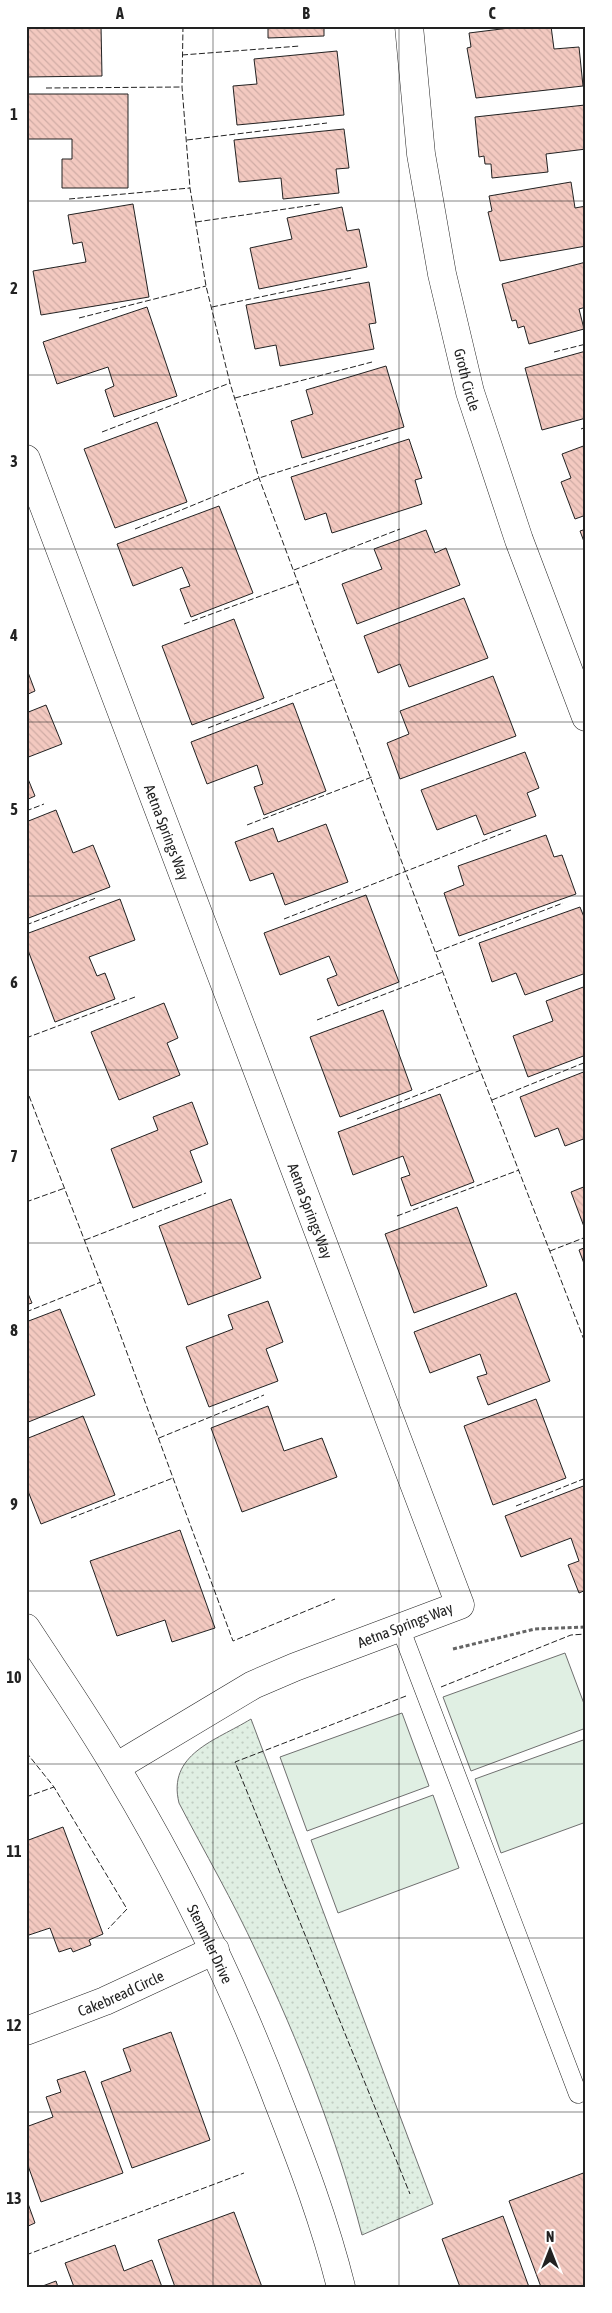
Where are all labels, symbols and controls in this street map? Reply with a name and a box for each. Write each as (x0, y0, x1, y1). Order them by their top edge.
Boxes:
text: A (115, 4, 124, 22)
text: B (302, 4, 310, 22)
text: C (488, 4, 496, 22)
text: 1 (10, 105, 18, 123)
text: 2 (10, 279, 18, 297)
street label: Groth Circle (451, 347, 484, 413)
text: 3 (10, 452, 18, 470)
text: 4 (9, 626, 18, 644)
street label: Aetna Springs Way (142, 782, 193, 882)
text: 5 (10, 800, 18, 818)
text: 6 (10, 973, 18, 991)
text: 7 (10, 1147, 18, 1165)
street label: Aetna Springs Way (285, 1161, 337, 1261)
text: 8 (10, 1321, 18, 1339)
text: 9 (10, 1495, 18, 1513)
street label: Aetna Springs Way (355, 1599, 455, 1651)
text: 10 (6, 1668, 22, 1686)
text: 11 (6, 1842, 22, 1860)
street label: Stemmler Drive (184, 1902, 236, 1986)
street label: Cakebread Circle (75, 1966, 166, 2019)
text: 12 (6, 2016, 22, 2034)
text: 13 (6, 2189, 22, 2207)
north arrow (524, 2226, 574, 2276)
text: N (546, 2229, 554, 2245)

